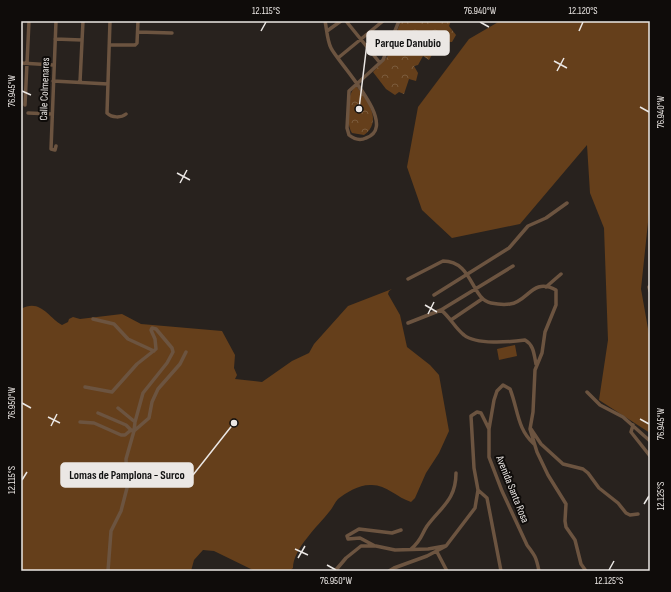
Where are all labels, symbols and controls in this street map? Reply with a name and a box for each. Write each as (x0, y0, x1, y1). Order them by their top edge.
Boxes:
text: 12.115°S (252, 5, 280, 17)
text: 76.940°W (464, 5, 497, 17)
text: 12.120°S (568, 5, 598, 17)
callout: Parque Danubio (367, 31, 449, 55)
text: Parque Danubio (375, 36, 441, 51)
street label: Calle Colmenares (37, 57, 52, 121)
text: 76.945°W (6, 75, 18, 107)
text: 76.940°W (655, 95, 667, 128)
text: 76.950°W (6, 386, 18, 419)
text: 76.945°W (655, 408, 667, 440)
street label: Avenida Santa Rosa (493, 453, 532, 525)
callout: Lomas de Pamplona - Surco (61, 463, 193, 487)
text: 12.115°S (6, 466, 18, 494)
text: Lomas de Pamplona - Surco (69, 468, 185, 483)
text: 12.125°S (655, 482, 667, 510)
text: 76.950°W (320, 575, 353, 587)
text: 12.125°S (595, 575, 623, 587)

